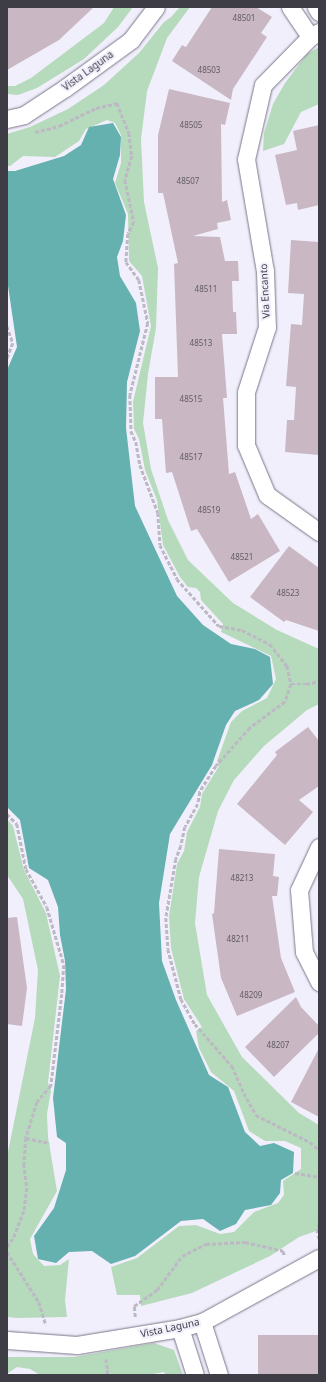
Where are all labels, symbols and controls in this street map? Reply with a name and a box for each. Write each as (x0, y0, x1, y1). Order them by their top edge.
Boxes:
house number: 48501 (233, 13, 255, 23)
street label: Vista Laguna (60, 48, 116, 94)
house number: 48503 (198, 65, 220, 75)
house number: 48505 (180, 120, 202, 130)
house number: 48507 (177, 176, 199, 186)
street label: Via Encanto (258, 263, 272, 319)
house number: 48511 (195, 284, 217, 294)
house number: 48513 (190, 338, 212, 348)
house number: 48515 (180, 394, 202, 404)
house number: 48517 (180, 452, 202, 462)
house number: 48519 (198, 505, 220, 515)
house number: 48521 (231, 552, 253, 562)
house number: 48523 (277, 588, 299, 598)
house number: 48213 (231, 873, 253, 883)
house number: 48211 (227, 934, 249, 944)
house number: 48209 (240, 990, 262, 1000)
house number: 48207 (267, 1040, 289, 1050)
street label: Vista Laguna (139, 1316, 201, 1340)

